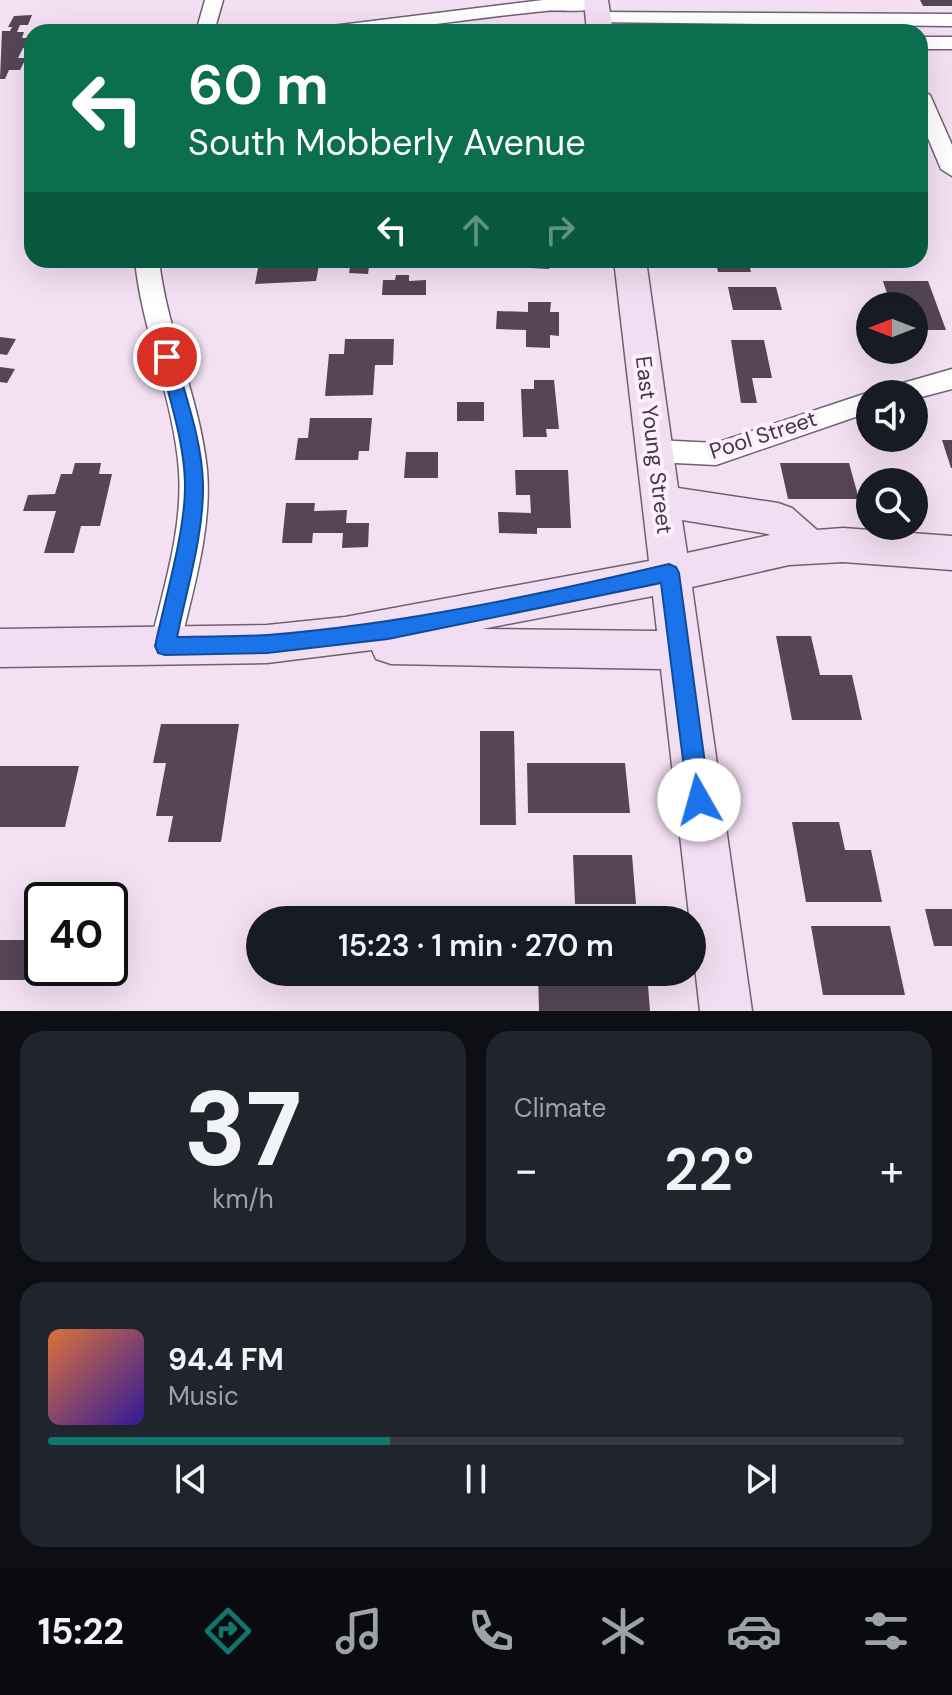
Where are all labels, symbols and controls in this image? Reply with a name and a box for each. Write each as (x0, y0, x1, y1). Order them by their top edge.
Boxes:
text: 60 m (188, 48, 329, 121)
icon: left (56, 56, 160, 160)
text: South Mobberly Avenue (188, 119, 586, 166)
icon: left (370, 208, 414, 252)
icon: ahead (454, 208, 498, 252)
icon: right (538, 208, 582, 252)
north arrow (856, 292, 928, 364)
map controls (856, 292, 928, 540)
pin (133, 323, 201, 391)
icon: arrive (145, 335, 189, 379)
street label: East Young Street (629, 354, 679, 536)
button: sound (856, 380, 928, 452)
street label: Pool Street (706, 404, 820, 466)
button: search (856, 468, 928, 540)
position arrow (657, 758, 741, 842)
speed limit sign: 40 (24, 882, 128, 986)
text: 15:23 · 1 min · 270 m (338, 926, 614, 965)
text: 37 (184, 1062, 302, 1197)
text: Climate (514, 1091, 606, 1125)
text: 22° (664, 1130, 754, 1209)
text: − (514, 1141, 538, 1199)
text: + (880, 1141, 904, 1199)
text: km/h (212, 1182, 274, 1216)
text: 94.4 FM (168, 1340, 284, 1379)
text: Music (168, 1379, 239, 1413)
icon: previous (169, 1457, 213, 1501)
icon: pause (454, 1457, 498, 1501)
icon: next (739, 1457, 783, 1501)
icon: directions (200, 1603, 256, 1659)
icon: music (331, 1603, 387, 1659)
icon: phone (463, 1603, 519, 1659)
icon: climate (595, 1603, 651, 1659)
icon: car (726, 1603, 782, 1659)
icon: filters (858, 1603, 914, 1659)
text: 15:22 (38, 1608, 124, 1655)

